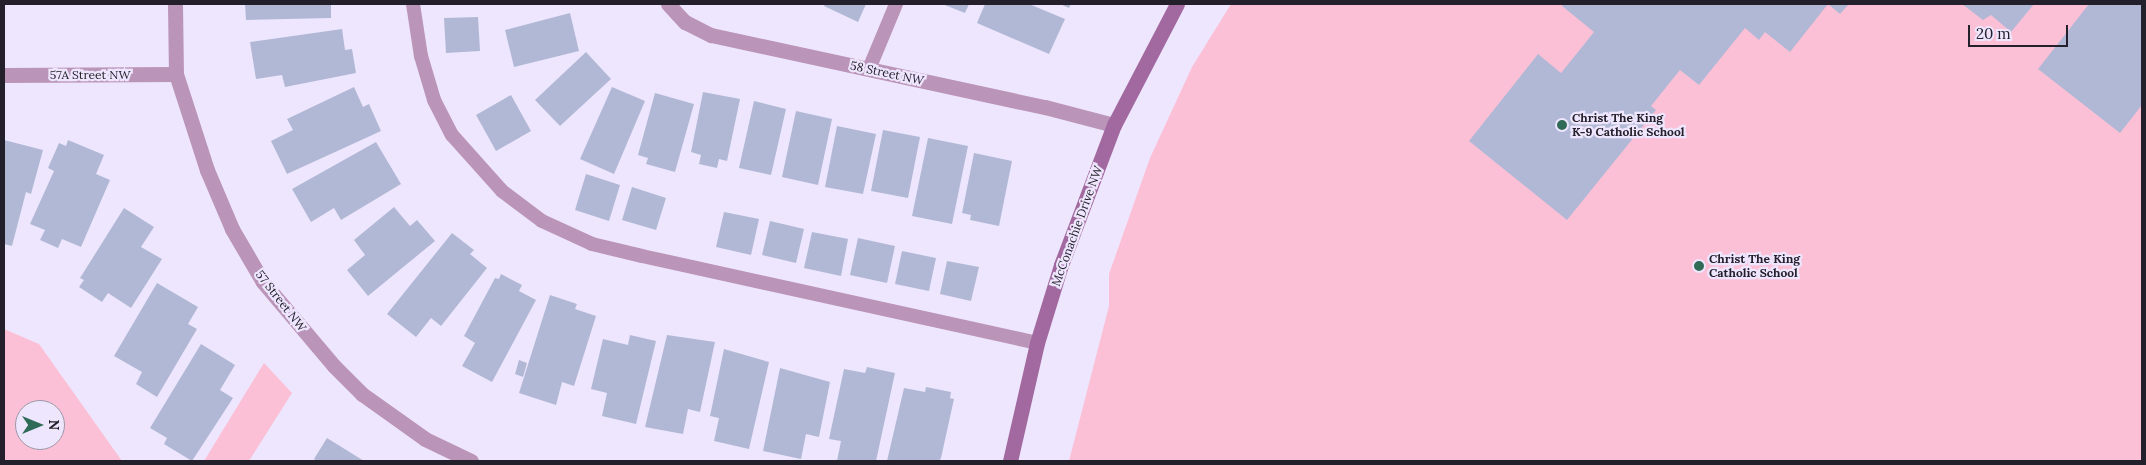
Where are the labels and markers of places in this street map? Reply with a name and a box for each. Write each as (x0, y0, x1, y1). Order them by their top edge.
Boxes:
place label: Christ The King K-9 Catholic School (1572, 111, 1684, 139)
marker: Christ The King K-9 Catholic School (1556, 119, 1568, 131)
place label: Christ The King Catholic School (1709, 252, 1800, 280)
marker: Christ The King Catholic School (1693, 260, 1705, 272)

